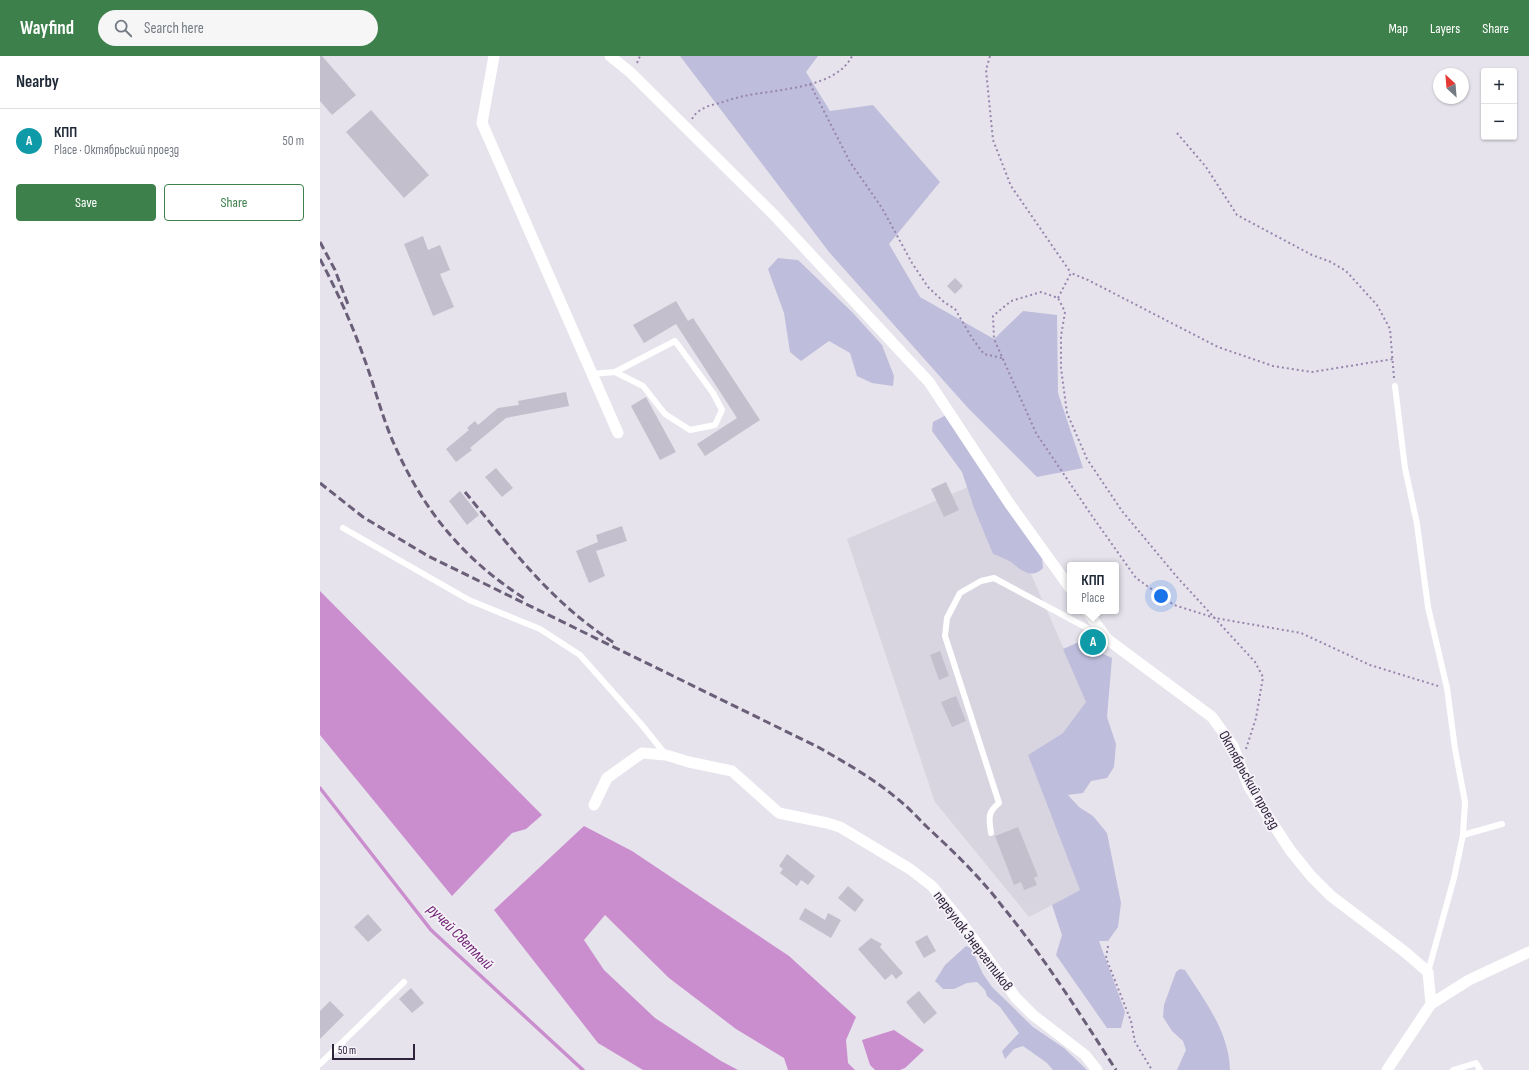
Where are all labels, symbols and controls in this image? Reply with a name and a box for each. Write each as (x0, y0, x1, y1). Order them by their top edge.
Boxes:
search box (98, 10, 378, 46)
text: Wayfind (20, 17, 74, 40)
icon: search (112, 17, 134, 39)
text: Search here (144, 19, 204, 38)
text: Map (1388, 20, 1408, 37)
text: Layers (1430, 20, 1460, 37)
text: Share (1482, 20, 1509, 37)
north arrow (1433, 68, 1469, 104)
map controls (1481, 68, 1517, 140)
button: + (1481, 68, 1517, 104)
text: Nearby (16, 72, 59, 92)
button: − (1481, 104, 1517, 140)
text: КПП (54, 123, 77, 142)
text: A (26, 133, 32, 149)
text: 50 m (283, 133, 304, 149)
text: Place · Октябрьский проезд (54, 142, 179, 158)
button: Save (16, 184, 156, 221)
button: Share (164, 184, 304, 221)
popup (1067, 562, 1119, 614)
text: КПП (1081, 571, 1105, 590)
your location (1151, 586, 1171, 606)
text: Place (1081, 590, 1105, 606)
pin: A (1080, 627, 1106, 657)
street label: Октябрьский проезд (1214, 727, 1284, 833)
street label: переулок Энергетиков (929, 887, 1017, 995)
water label: ручей Светлый (422, 899, 497, 974)
scale bar (332, 1042, 415, 1061)
text: 50 m (338, 1044, 356, 1057)

